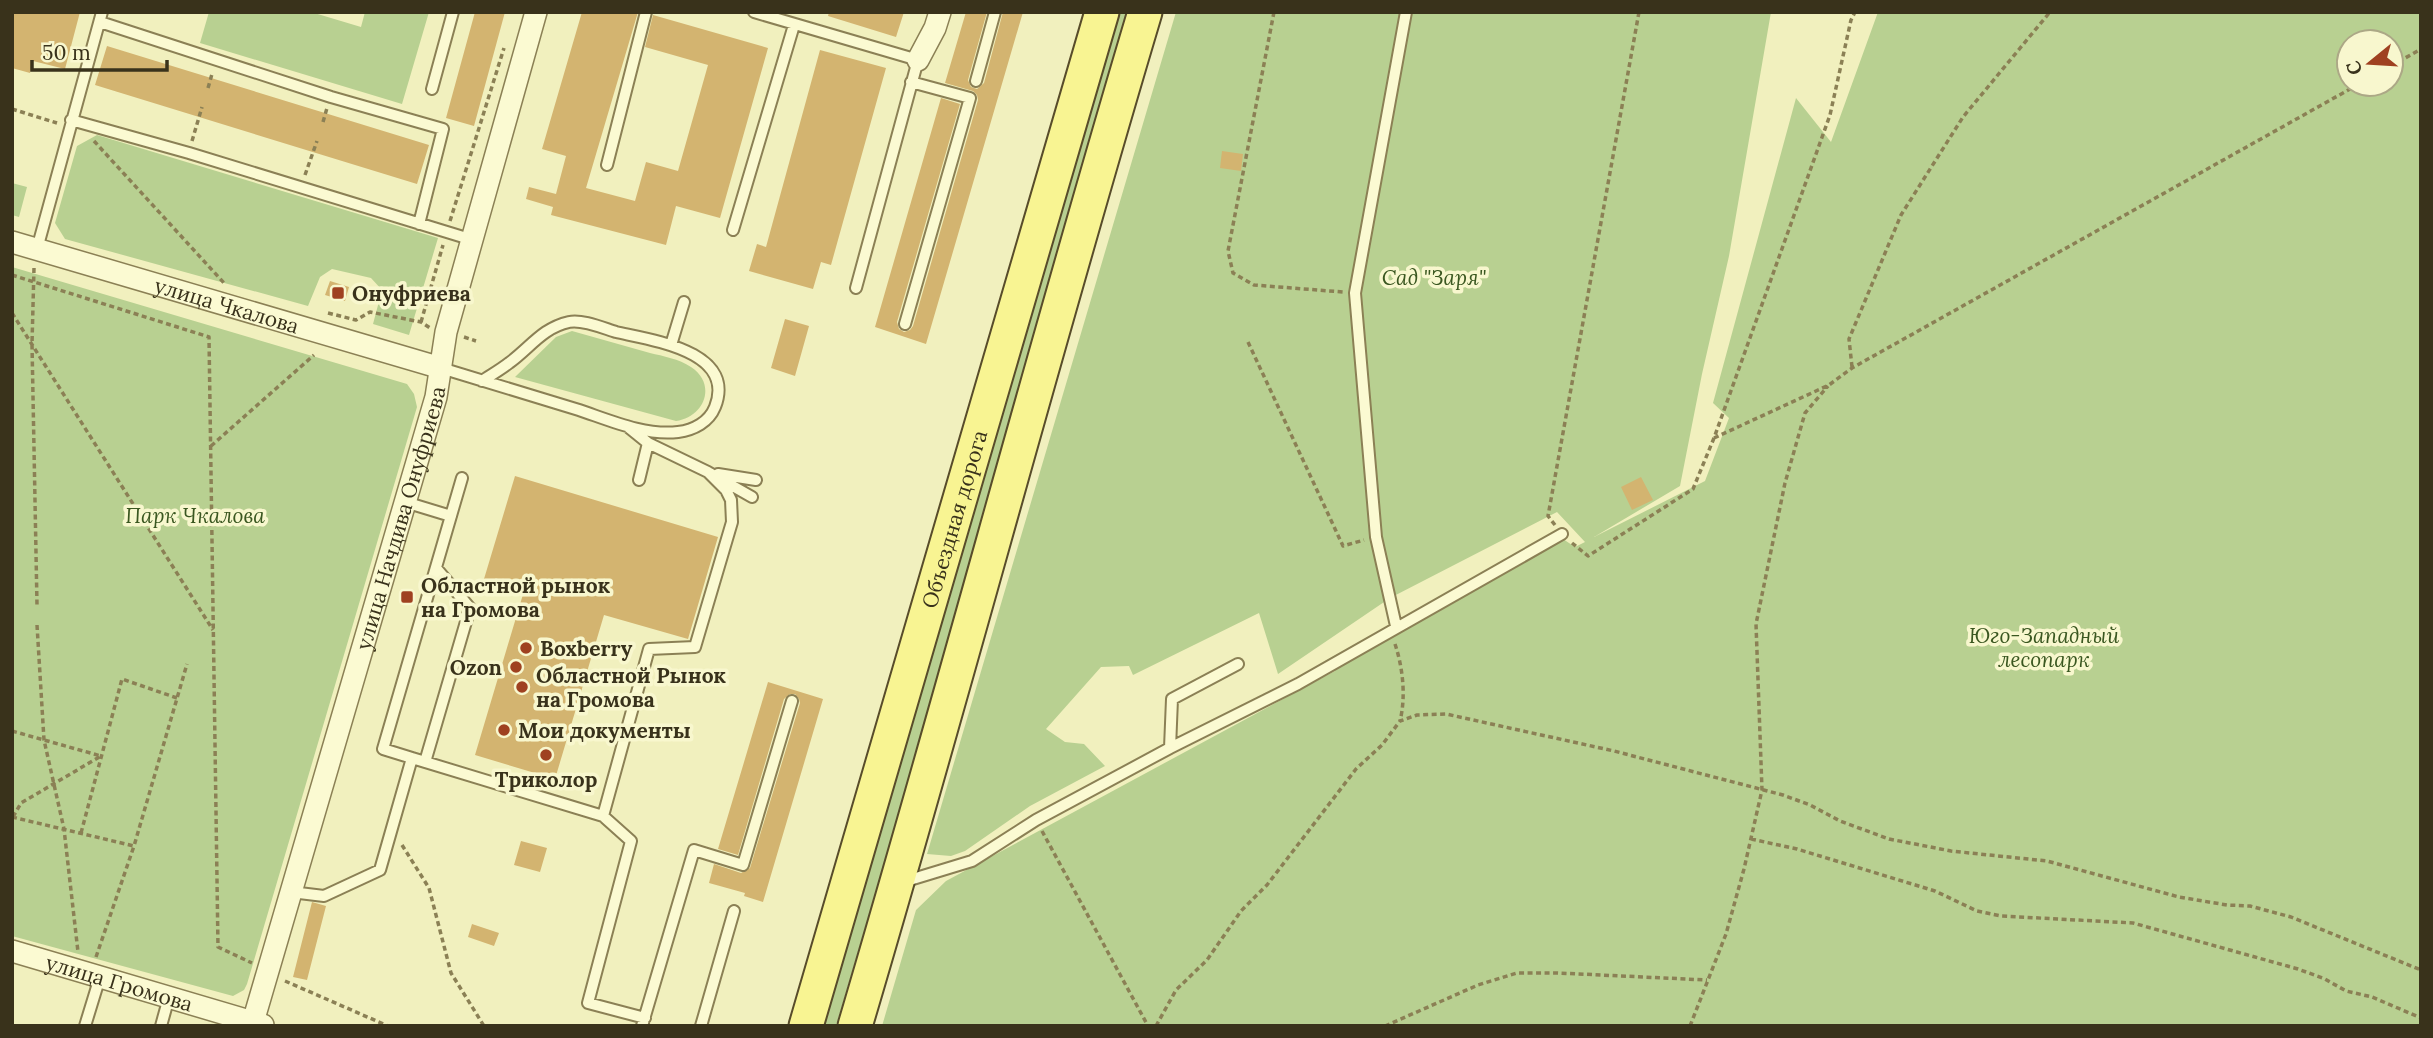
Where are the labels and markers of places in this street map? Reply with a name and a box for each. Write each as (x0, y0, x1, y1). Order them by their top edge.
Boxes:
place label: Онуфриева (352, 280, 471, 307)
marker: Онуфриева (330, 285, 346, 301)
place label: Областной рынок на Громова (421, 572, 611, 623)
marker: Областной рынок на Громова (399, 589, 415, 605)
place label: Boxberry (540, 635, 633, 662)
marker: Boxberry (518, 640, 534, 656)
place label: Ozon (450, 654, 502, 681)
marker: Ozon (508, 659, 524, 675)
place label: Областной Рынок на Громова (536, 662, 727, 713)
marker: Областной Рынок на Громова (514, 679, 530, 695)
place label: Мои документы (518, 717, 691, 744)
marker: Мои документы (496, 722, 512, 738)
marker: Триколор (538, 747, 554, 763)
place label: Триколор (495, 766, 597, 793)

